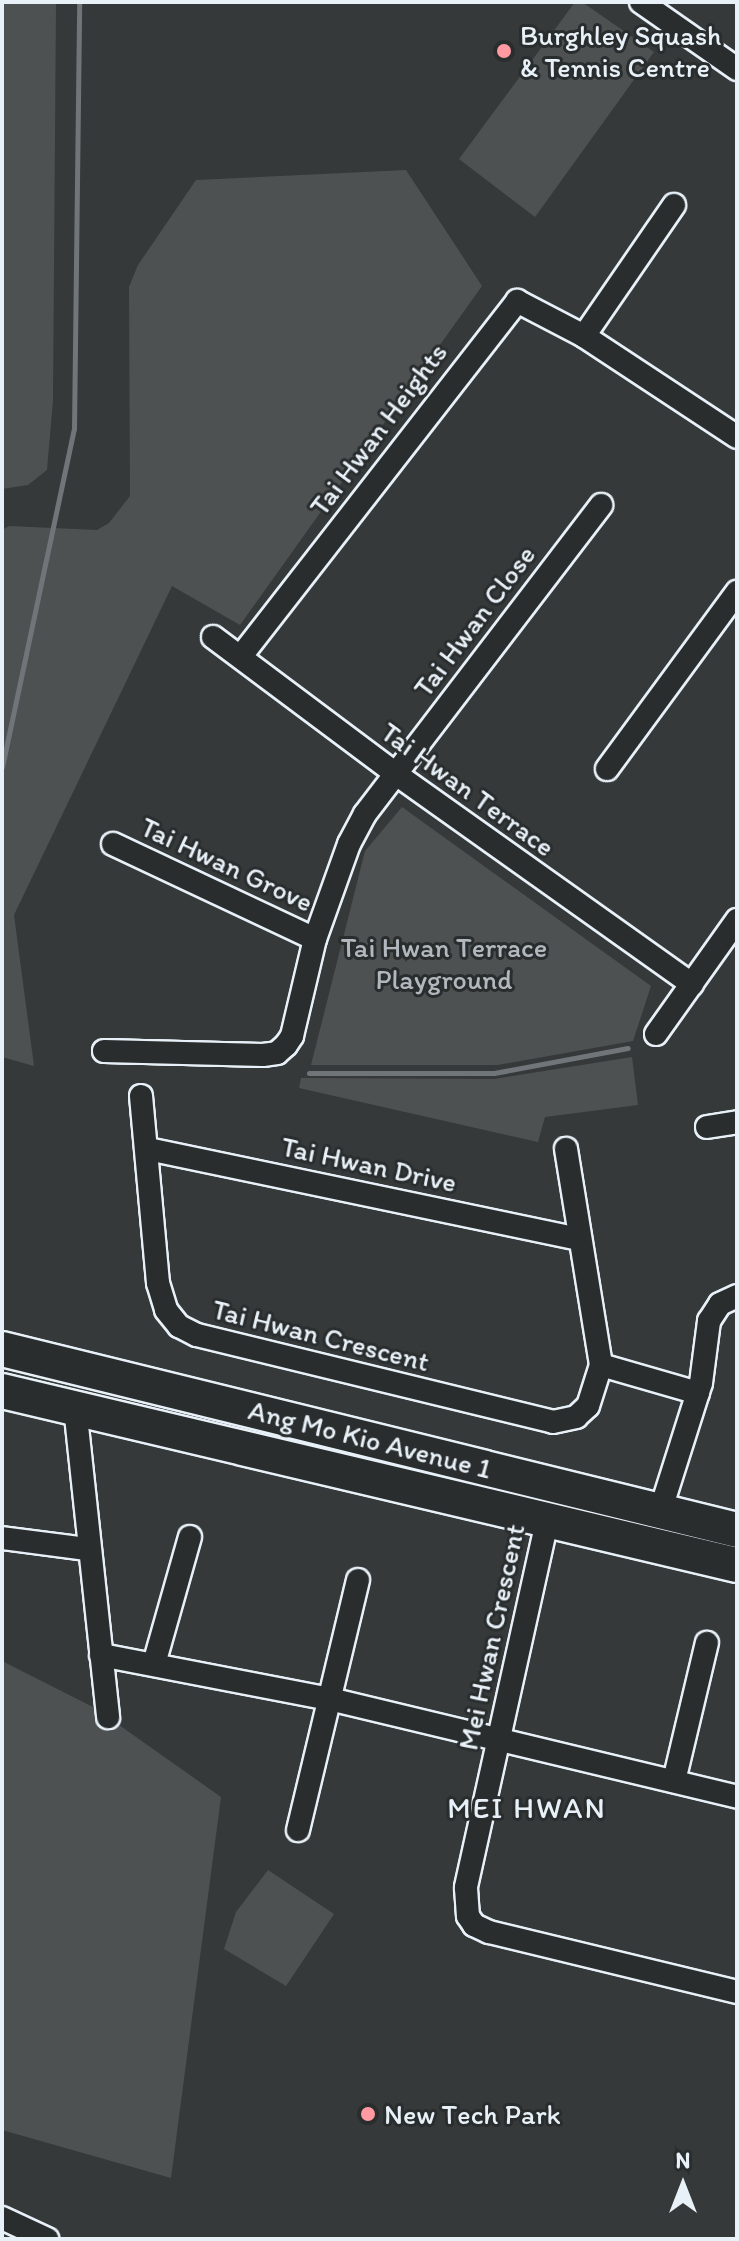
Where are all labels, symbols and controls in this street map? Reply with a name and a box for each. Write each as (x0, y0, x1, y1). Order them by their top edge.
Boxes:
place label: Burghley Squash & Tennis Centre (520, 18, 721, 84)
marker: Burghley Squash & Tennis Centre (495, 42, 513, 60)
street label: Tai Hwan Heights (302, 336, 454, 522)
street label: Tai Hwan Close (406, 539, 542, 703)
street label: Tai Hwan Terrace (376, 716, 560, 862)
street label: Tai Hwan Grove (136, 809, 318, 919)
park label: Tai Hwan Terrace Playground (342, 930, 546, 996)
street label: Tai Hwan Drive (278, 1129, 460, 1199)
street label: Tai Hwan Crescent (209, 1292, 433, 1378)
street label: Ang Mo Kio Avenue 1 (245, 1393, 495, 1485)
street label: Mei Hwan Crescent (451, 1521, 531, 1753)
district label: MEI HWAN (449, 1790, 605, 1826)
place label: New Tech Park (384, 2097, 557, 2131)
marker: New Tech Park (359, 2105, 377, 2123)
north arrow (643, 2145, 723, 2225)
text: N (676, 2147, 690, 2174)

